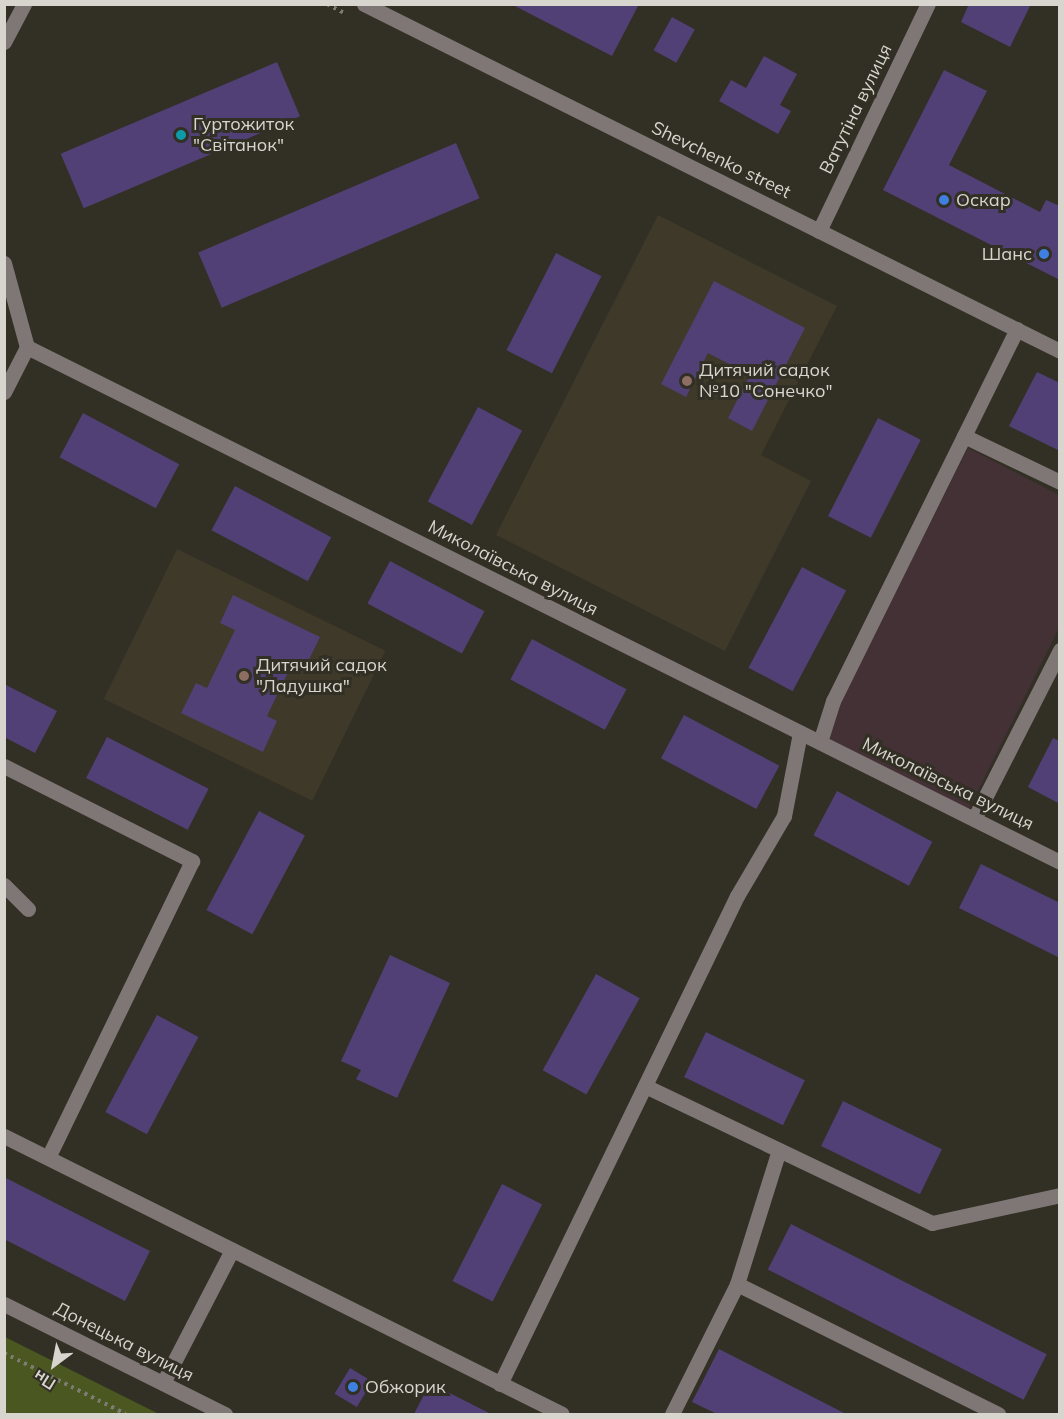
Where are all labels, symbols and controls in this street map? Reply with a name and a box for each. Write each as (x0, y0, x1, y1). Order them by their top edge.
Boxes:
street label: Ватутіна вулиця (815, 41, 897, 177)
place label: Гуртожиток "Світанок" (193, 114, 294, 156)
street label: Shevchenko street (648, 117, 794, 203)
marker: Гуртожиток "Світанок" (174, 128, 188, 142)
place label: Оскар (956, 189, 1011, 211)
marker: Оскар (937, 193, 951, 207)
place label: Шанс (982, 243, 1032, 265)
marker: Шанс (1037, 247, 1051, 261)
place label: Дитячий садок №10 "Сонечко" (699, 360, 833, 403)
marker: Дитячий садок №10 "Сонечко" (680, 374, 694, 388)
street label: Миколаївська вулиця (424, 516, 602, 620)
place label: Дитячий садок "Ладушка" (256, 655, 387, 698)
marker: Дитячий садок "Ладушка" (237, 669, 251, 683)
street label: Миколаївська вулиця (859, 733, 1037, 835)
street label: Донецька вулиця (51, 1298, 197, 1386)
north arrow (24, 1335, 84, 1395)
text: Пн (30, 1366, 59, 1395)
place label: Обжорик (365, 1376, 446, 1398)
marker: Обжорик (346, 1380, 360, 1394)

